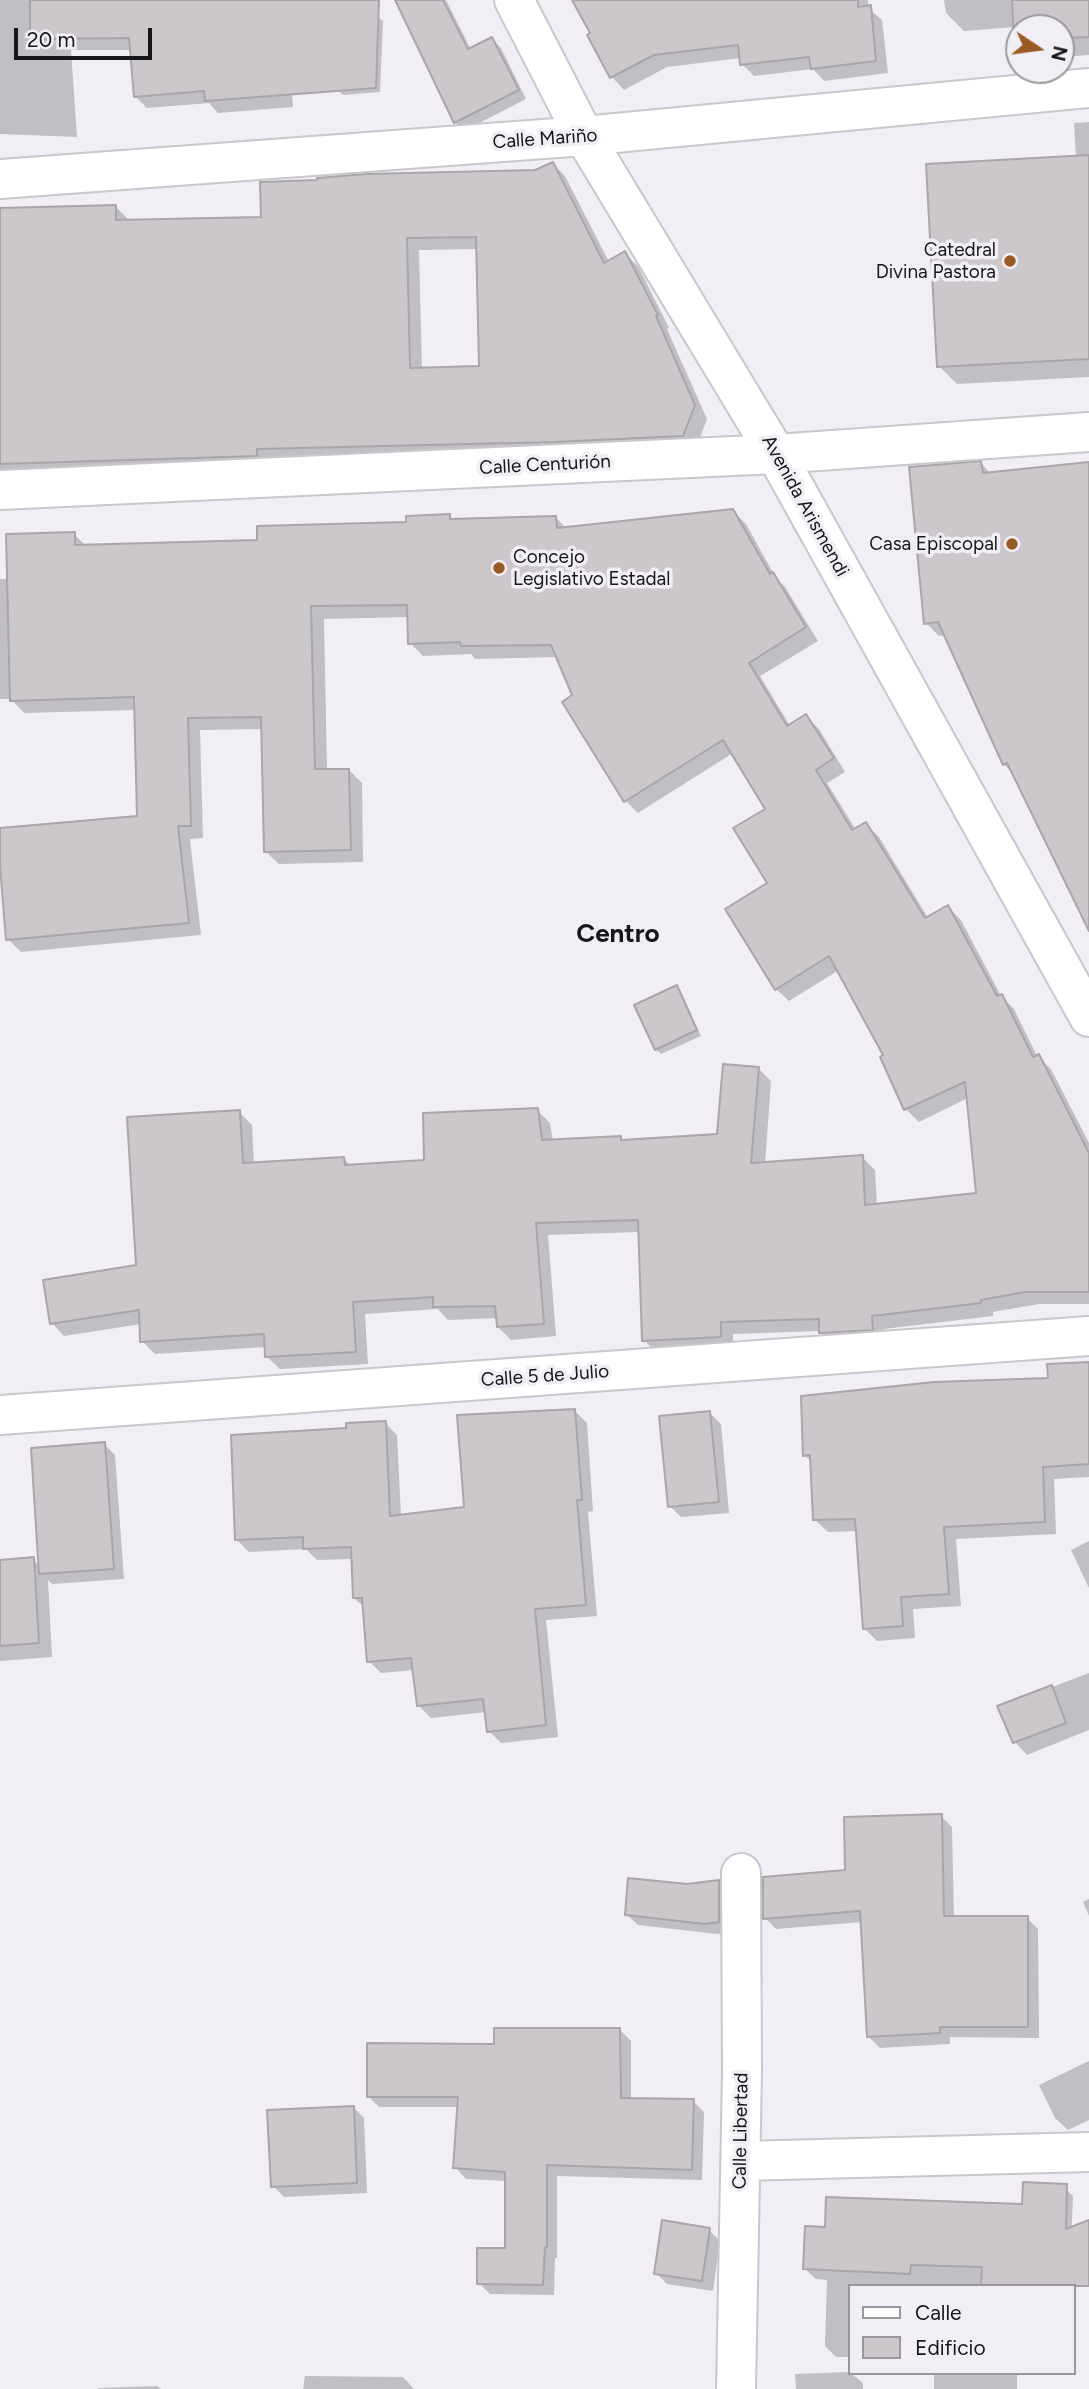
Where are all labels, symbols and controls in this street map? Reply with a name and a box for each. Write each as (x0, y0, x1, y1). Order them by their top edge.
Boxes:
scale bar (18, 14, 156, 58)
north arrow (1005, 14, 1075, 84)
text: 20 m (27, 27, 75, 52)
text: N (1046, 44, 1072, 63)
street label: Calle Mariño (492, 124, 598, 154)
place label: Catedral Divina Pastora (876, 239, 996, 283)
marker: Catedral Divina Pastora (1002, 253, 1018, 269)
street label: Avenida Arismendi (757, 431, 853, 581)
street label: Calle Centurión (479, 450, 611, 480)
place label: Casa Episcopal (869, 533, 998, 555)
marker: Casa Episcopal (1004, 536, 1020, 552)
place label: Concejo Legislativo Estadal (513, 546, 670, 590)
marker: Concejo Legislativo Estadal (491, 560, 507, 576)
district label: Centro (576, 918, 660, 950)
street label: Calle 5 de Julio (480, 1360, 610, 1392)
street label: Calle Libertad (729, 2072, 753, 2190)
legend (848, 2284, 1075, 2375)
text: Calle (915, 2300, 962, 2325)
text: Edificio (915, 2335, 986, 2360)

